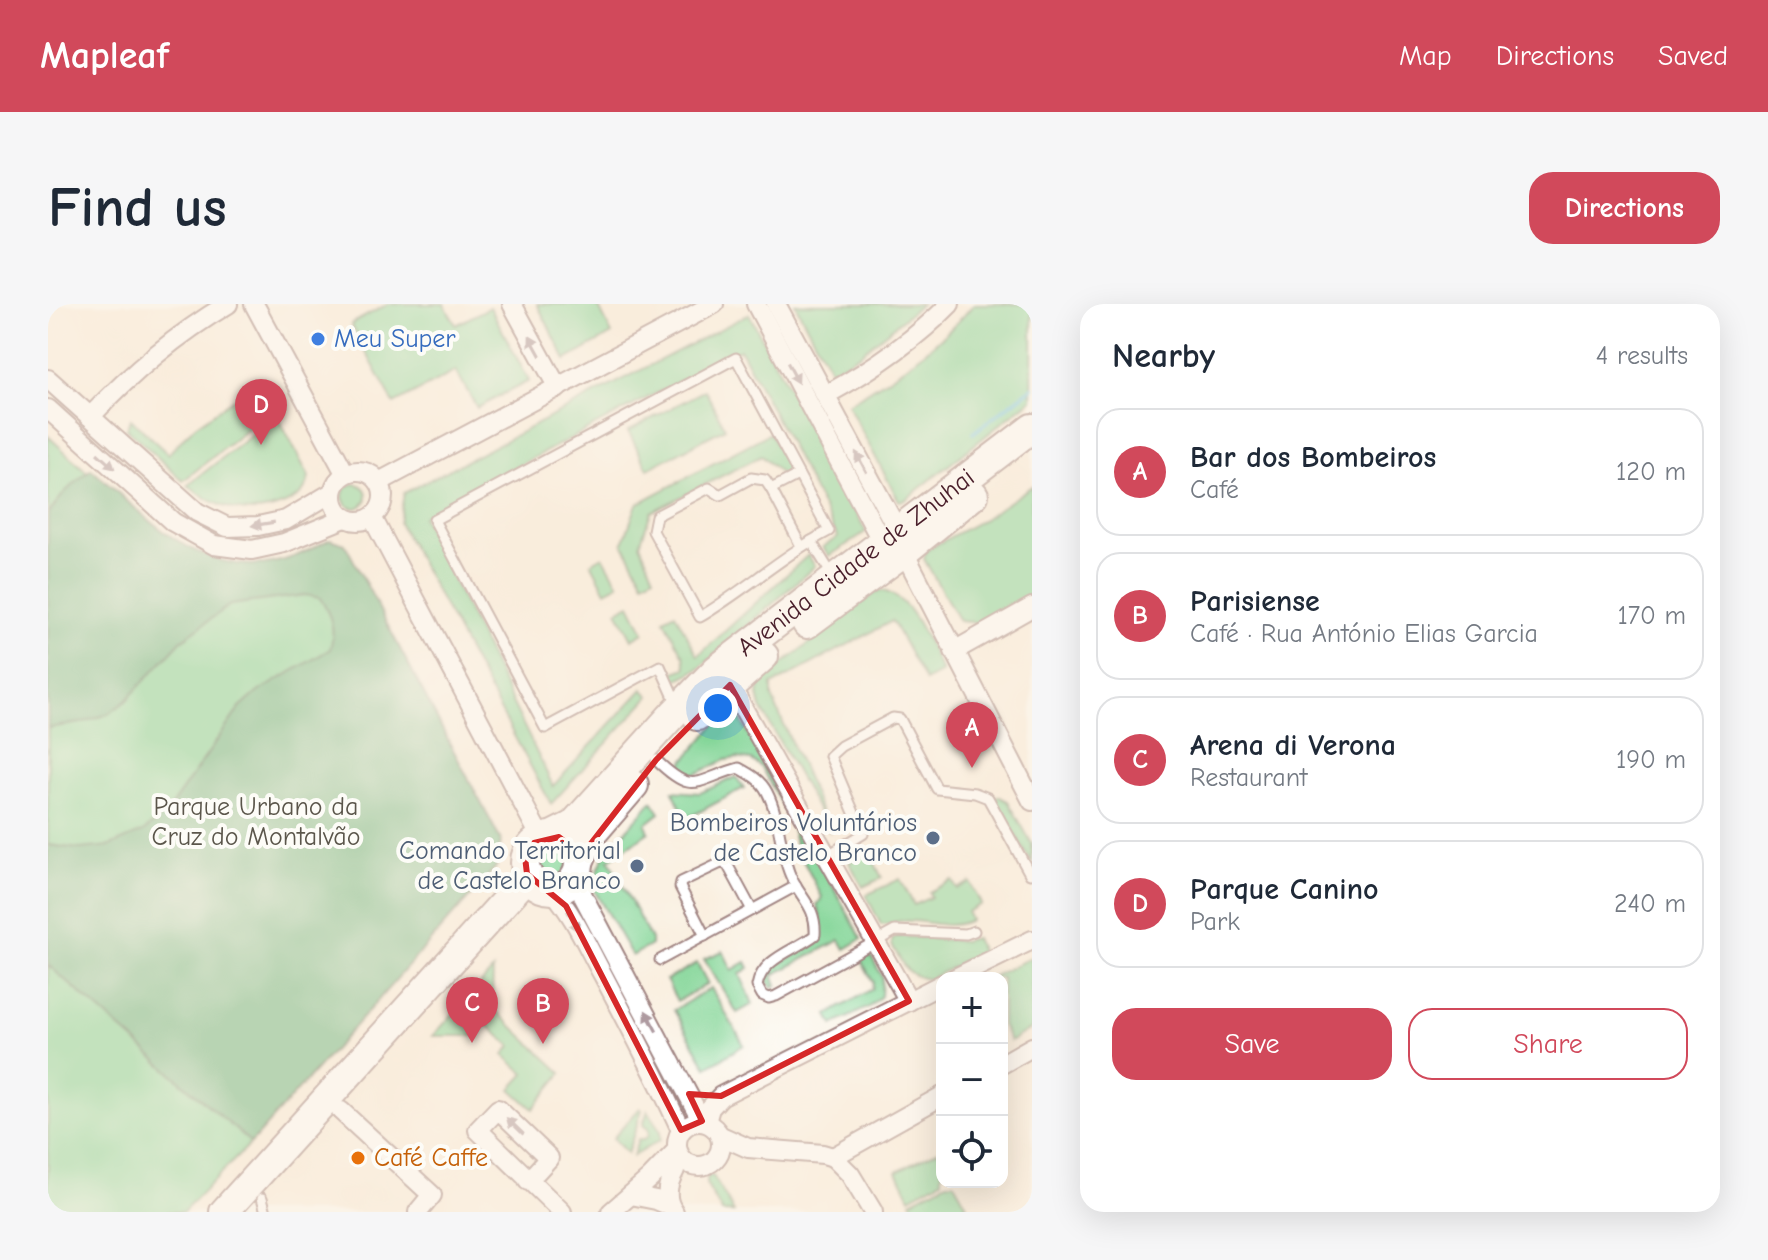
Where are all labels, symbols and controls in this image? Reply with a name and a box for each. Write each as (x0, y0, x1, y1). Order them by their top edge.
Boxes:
text: Mapleaf (40, 34, 169, 78)
text: Map (1399, 40, 1452, 72)
text: Directions (1496, 40, 1614, 72)
text: Saved (1658, 40, 1728, 72)
button: Directions (1529, 172, 1720, 244)
text: Find us (48, 176, 227, 240)
place label: Meu Super (334, 324, 456, 354)
marker: Meu Super (309, 330, 327, 348)
one-way arrow (528, 335, 542, 357)
text: Nearby (1112, 336, 1215, 376)
text: 4 results (1596, 341, 1688, 371)
one-way arrow (786, 361, 799, 384)
pin: D (235, 379, 287, 445)
text: Bar dos Bombeiros (1190, 440, 1436, 475)
one-way arrow (855, 451, 868, 474)
one-way arrow (96, 452, 115, 470)
text: A (1133, 457, 1147, 487)
text: 120 m (1616, 457, 1686, 487)
street label: Avenida Cidade de Zhuhai (732, 462, 980, 663)
text: Café (1190, 475, 1239, 505)
one-way arrow (250, 518, 275, 531)
text: Parisiense (1190, 584, 1320, 619)
text: B (1132, 601, 1148, 631)
text: 170 m (1617, 601, 1686, 631)
text: Café · Rua António Elias Garcia (1190, 619, 1538, 649)
your location (698, 688, 738, 728)
pin: A (946, 702, 998, 768)
text: Arena di Verona (1190, 728, 1396, 763)
text: C (1132, 745, 1148, 775)
text: 190 m (1616, 745, 1686, 775)
text: Restaurant (1190, 763, 1307, 793)
park label: Parque Urbano da Cruz do Montalvão (152, 792, 361, 852)
place label: Bombeiros Voluntários de Castelo Branco (670, 808, 917, 868)
marker: Bombeiros Voluntários de Castelo Branco (924, 829, 942, 847)
place label: Comando Territorial de Castelo Branco (399, 836, 621, 896)
marker: Comando Territorial de Castelo Branco (628, 857, 646, 875)
text: Parque Canino (1190, 872, 1378, 907)
text: D (1132, 889, 1148, 919)
text: 240 m (1614, 889, 1686, 919)
text: Park (1190, 907, 1240, 937)
one-way arrow (567, 909, 580, 932)
map controls (936, 972, 1008, 1188)
button: + (936, 972, 1008, 1044)
pin: C (446, 977, 498, 1043)
pin: B (517, 978, 569, 1044)
button: Save (1112, 1008, 1392, 1080)
button: Share (1408, 1008, 1688, 1080)
one-way arrow (644, 1010, 657, 1033)
button: − (936, 1044, 1008, 1116)
button: locate (936, 1116, 1008, 1188)
one-way arrow (506, 1117, 525, 1135)
place label: Café Caffe (374, 1143, 488, 1173)
marker: Café Caffe (349, 1149, 367, 1167)

